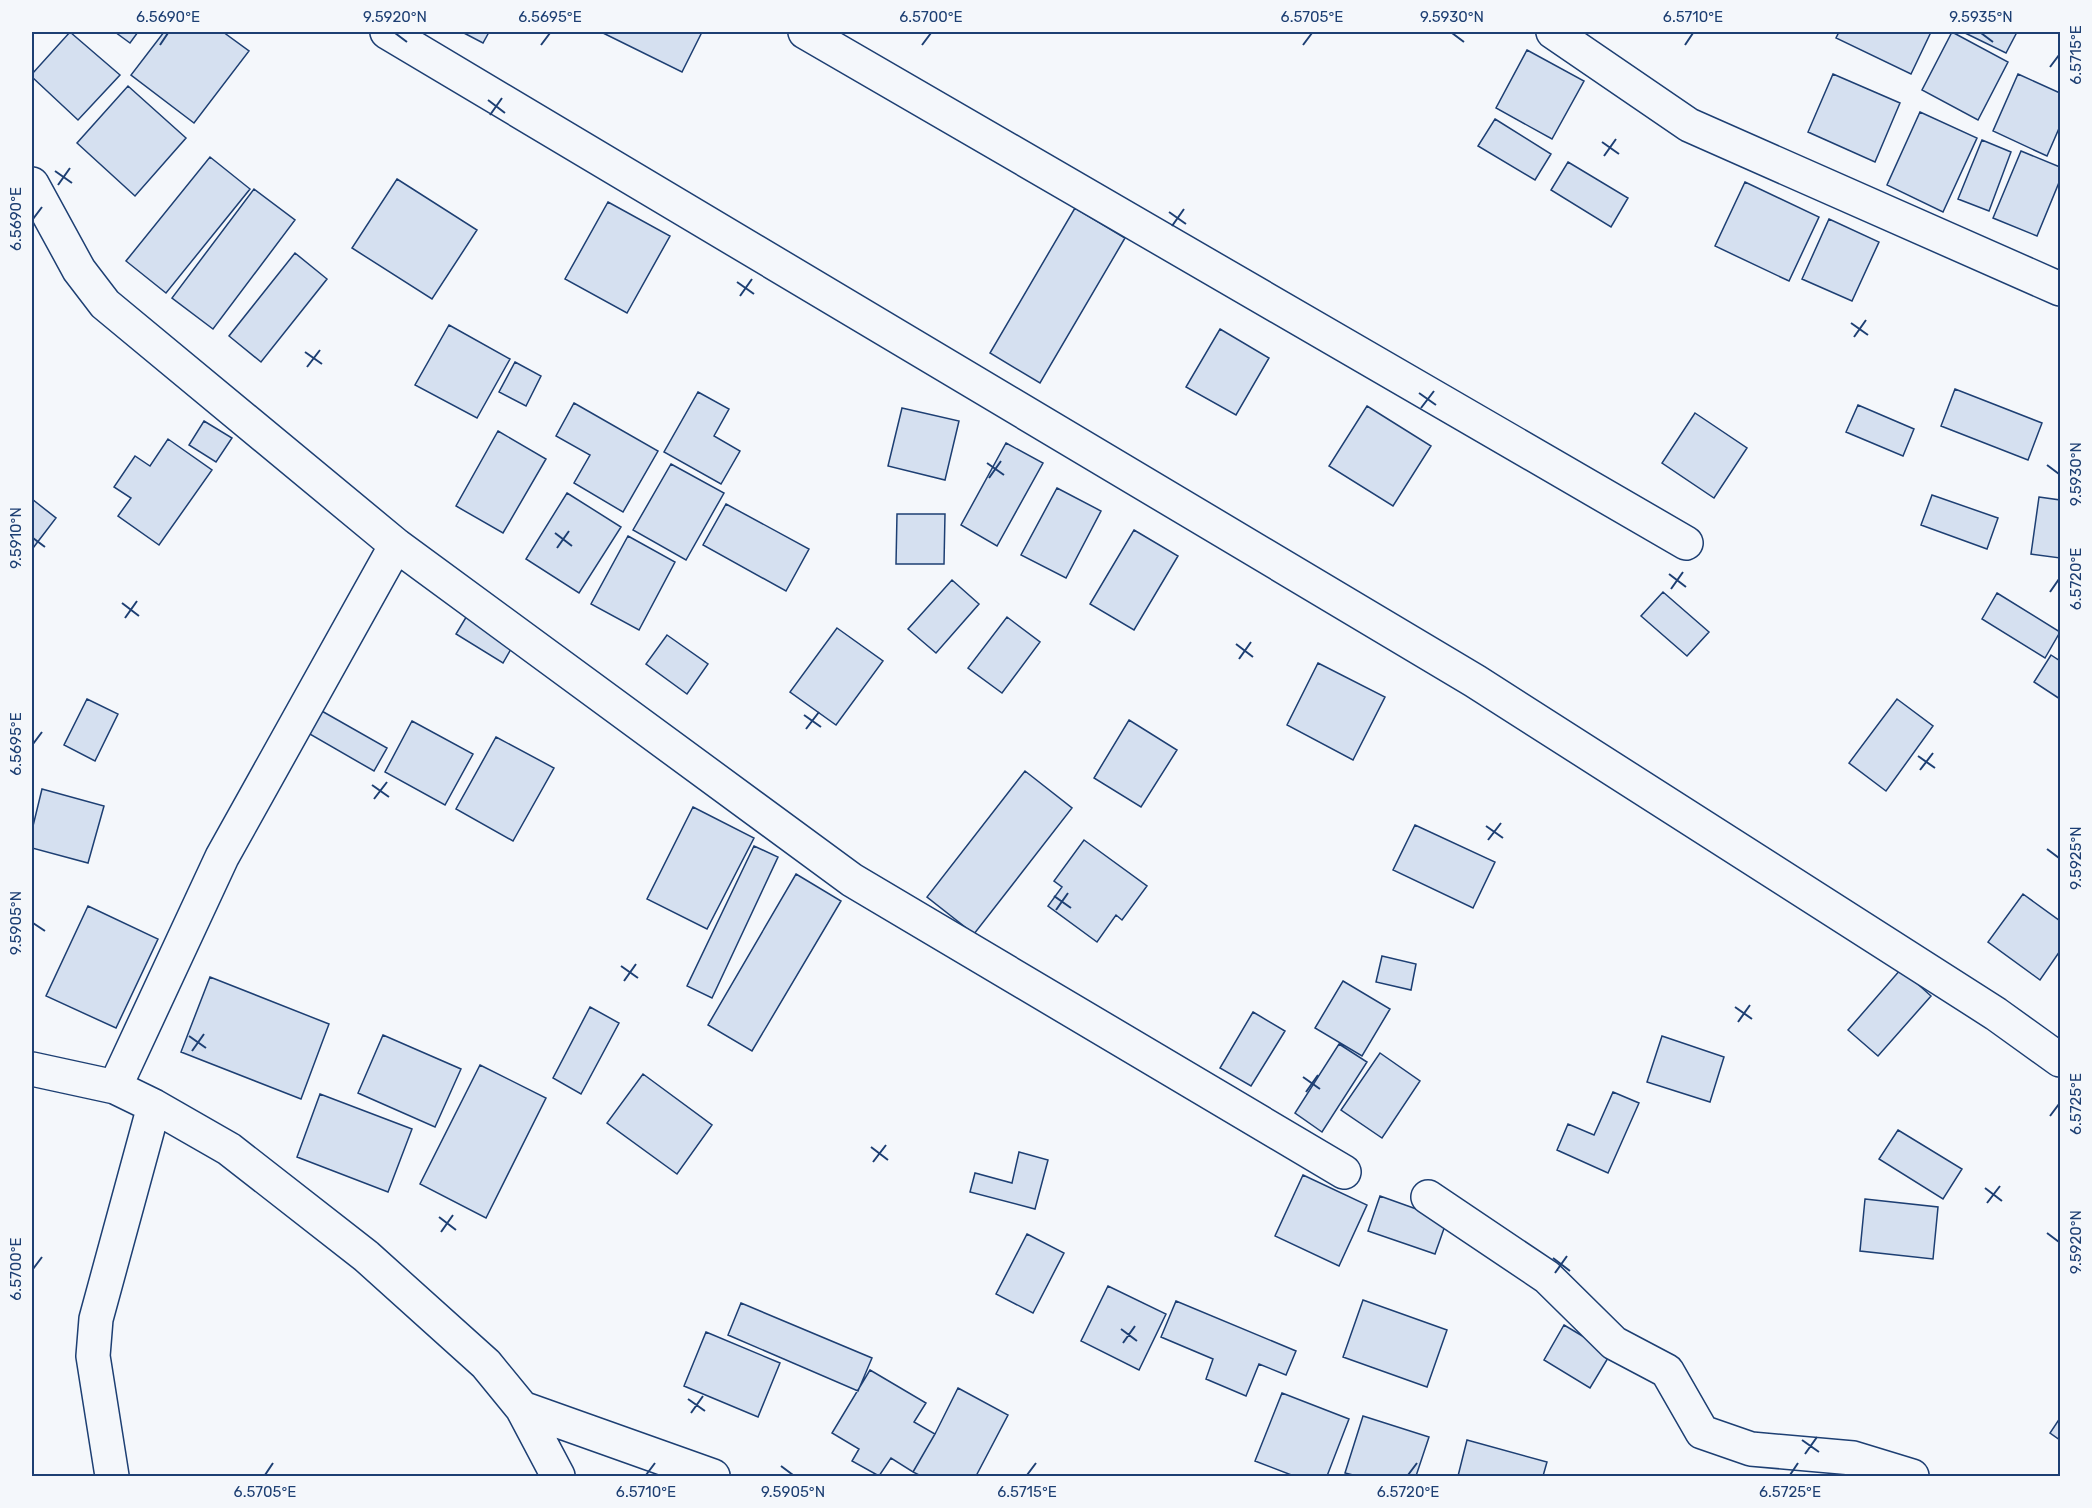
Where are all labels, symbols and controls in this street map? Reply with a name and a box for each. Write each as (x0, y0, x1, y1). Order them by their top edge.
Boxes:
text: 6.5690°E (136, 8, 200, 26)
text: 9.5920°N (363, 8, 427, 26)
text: 6.5695°E (518, 8, 582, 26)
text: 6.5700°E (899, 8, 963, 26)
text: 6.5705°E (1281, 8, 1343, 26)
text: 9.5930°N (1420, 8, 1484, 26)
text: 6.5710°E (1663, 8, 1723, 26)
text: 9.5935°N (1949, 8, 2013, 26)
text: 6.5715°E (2067, 25, 2085, 85)
text: 6.5690°E (7, 187, 25, 251)
text: 9.5930°N (2067, 442, 2085, 506)
text: 9.5910°N (7, 507, 25, 569)
text: 6.5720°E (2067, 548, 2085, 610)
text: 6.5695°E (7, 712, 25, 776)
text: 9.5925°N (2067, 826, 2085, 890)
text: 9.5905°N (7, 891, 25, 955)
text: 6.5725°E (2067, 1073, 2085, 1135)
text: 9.5920°N (2067, 1210, 2085, 1274)
text: 6.5700°E (7, 1237, 25, 1301)
text: 6.5705°E (234, 1483, 296, 1501)
text: 6.5710°E (616, 1483, 676, 1501)
text: 9.5905°N (761, 1483, 825, 1501)
text: 6.5715°E (997, 1483, 1057, 1501)
text: 6.5720°E (1377, 1483, 1439, 1501)
text: 6.5725°E (1759, 1483, 1821, 1501)

